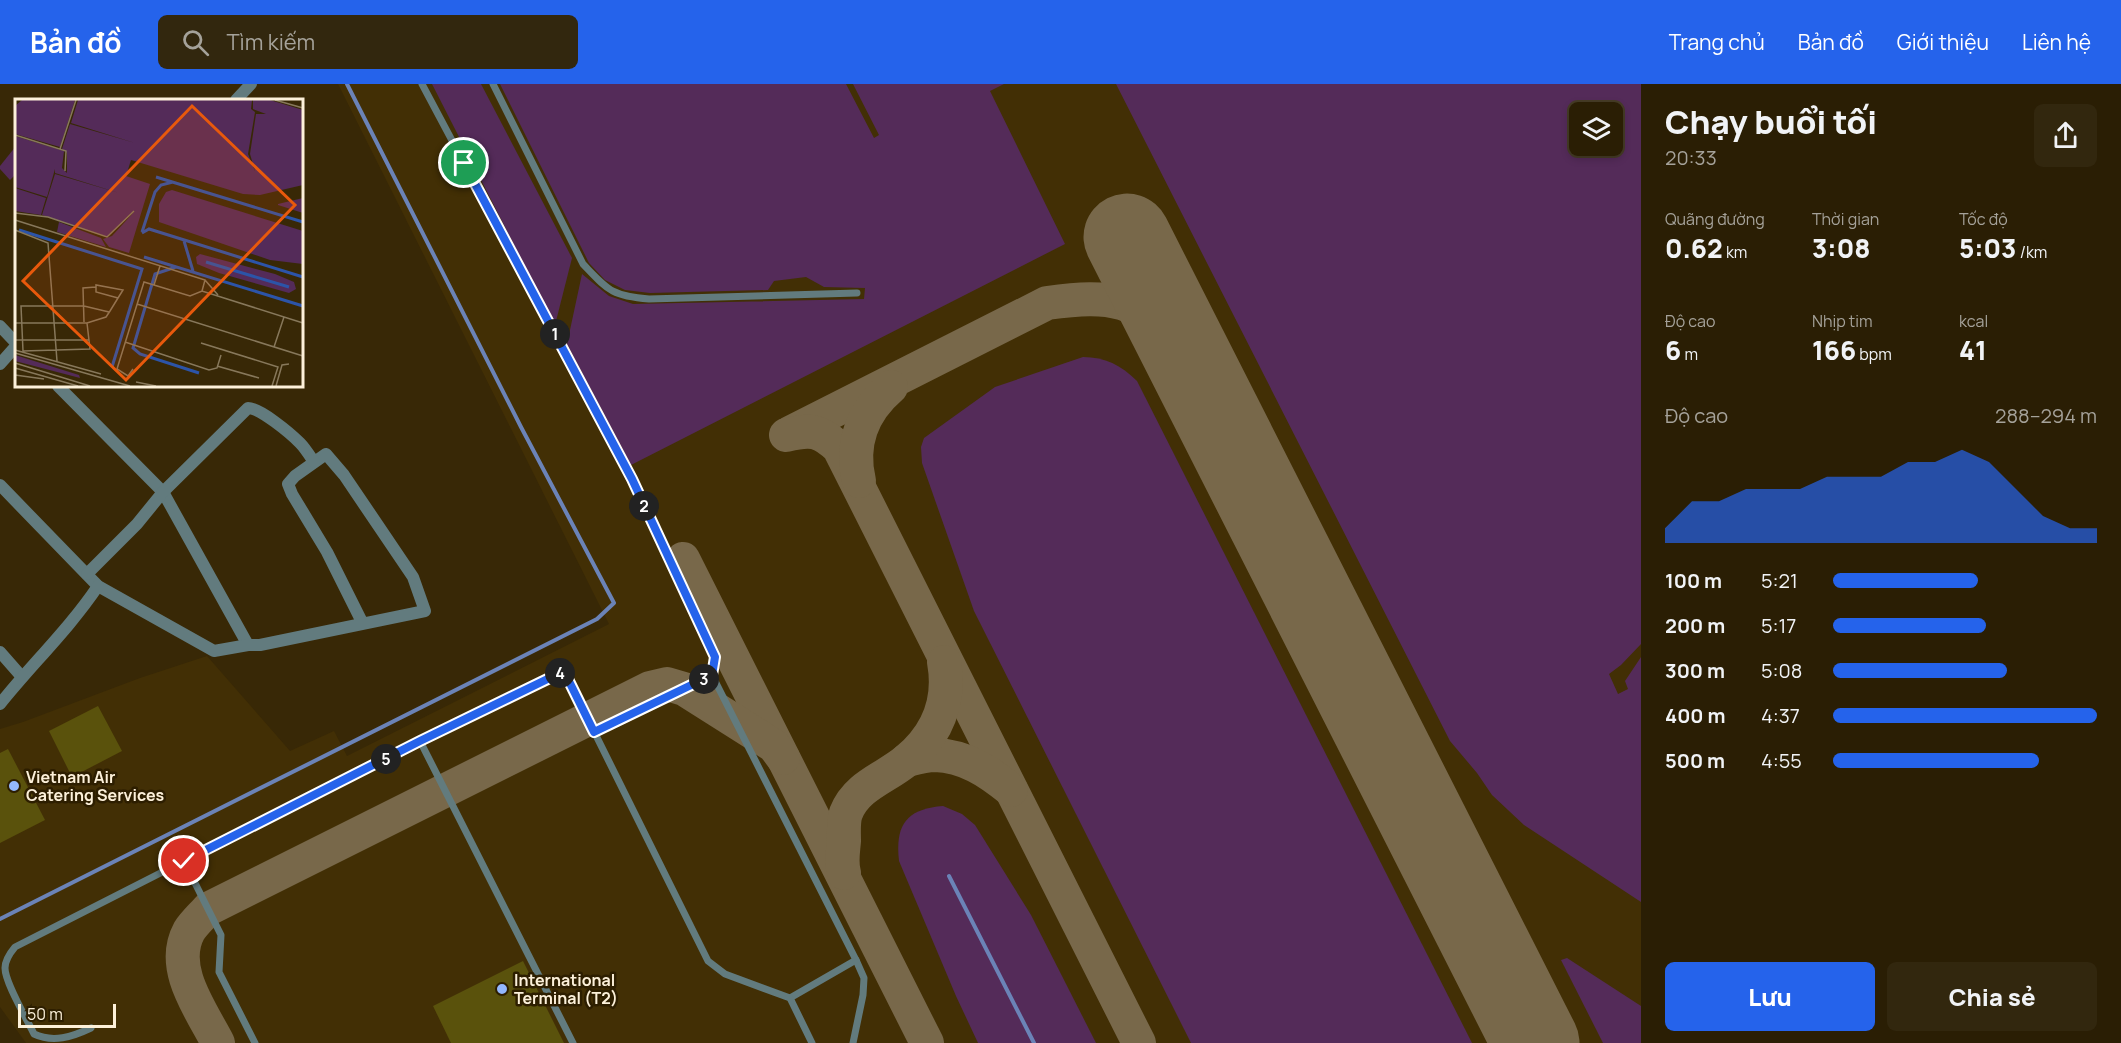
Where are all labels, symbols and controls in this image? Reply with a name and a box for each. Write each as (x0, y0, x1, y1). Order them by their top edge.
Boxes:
search box (158, 15, 578, 69)
text: Bản đồ (30, 23, 122, 61)
icon: search (179, 26, 212, 59)
text: Tìm kiếm (227, 27, 315, 57)
text: Trang chủ (1669, 28, 1765, 56)
text: Bản đồ (1798, 28, 1864, 56)
text: Giới thiệu (1897, 28, 1989, 56)
text: Liên hệ (2022, 28, 2091, 56)
inset map (15, 99, 303, 387)
text: Chạy buổi tối (1665, 99, 1877, 144)
map controls (1569, 102, 1623, 156)
button: layers (1569, 102, 1623, 156)
button: share (2034, 104, 2097, 167)
pin (438, 137, 489, 188)
text: 20:33 (1665, 144, 1717, 171)
icon: arrive (447, 146, 480, 179)
text: Quãng đường (1665, 208, 1765, 230)
text: Thời gian (1812, 208, 1879, 230)
text: Tốc độ (1959, 208, 2008, 230)
text: 0.62 (1665, 230, 1723, 266)
text: 3:08 (1812, 230, 1870, 266)
text: 5:03 (1959, 230, 2017, 266)
text: km (1723, 241, 1747, 263)
text: /km (2017, 241, 2047, 263)
text: Độ cao (1665, 310, 1715, 332)
text: Nhịp tim (1812, 310, 1873, 332)
text: kcal (1959, 310, 1988, 332)
pin: 1 (540, 319, 570, 349)
text: 1 (551, 323, 559, 345)
text: 6 (1665, 332, 1681, 368)
text: 166 (1812, 332, 1856, 368)
text: 41 (1959, 332, 1987, 368)
text: m (1681, 343, 1698, 365)
text: bpm (1856, 343, 1892, 365)
text: Độ cao (1665, 402, 1728, 429)
text: 288–294 m (1995, 402, 2097, 429)
pin: 2 (629, 491, 659, 521)
text: 2 (639, 495, 649, 517)
text: 100 m (1665, 567, 1722, 594)
text: 5:21 (1761, 567, 1798, 594)
text: 200 m (1665, 612, 1725, 639)
text: 5:17 (1761, 612, 1796, 639)
text: 300 m (1665, 657, 1725, 684)
text: 5:08 (1761, 657, 1802, 684)
pin: 4 (545, 658, 575, 688)
text: 4 (555, 662, 565, 684)
pin: 3 (689, 664, 719, 694)
text: 3 (699, 668, 709, 690)
text: 400 m (1665, 702, 1725, 729)
text: 4:37 (1761, 702, 1800, 729)
pin: 5 (371, 744, 401, 774)
text: 500 m (1665, 747, 1725, 774)
text: 4:55 (1761, 747, 1802, 774)
text: 5 (381, 748, 391, 770)
place label: Vietnam Air Catering Services (26, 766, 165, 806)
marker: Vietnam Air Catering Services (7, 779, 21, 793)
pin (158, 835, 209, 886)
icon: check (167, 844, 200, 877)
button: Lưu (1665, 962, 1875, 1031)
button: Chia sẻ (1887, 962, 2097, 1031)
place label: International Terminal (T2) (514, 969, 618, 1009)
marker: International Terminal (T2) (495, 982, 509, 996)
scale bar (18, 1001, 116, 1028)
text: 50 m (27, 1003, 63, 1025)

